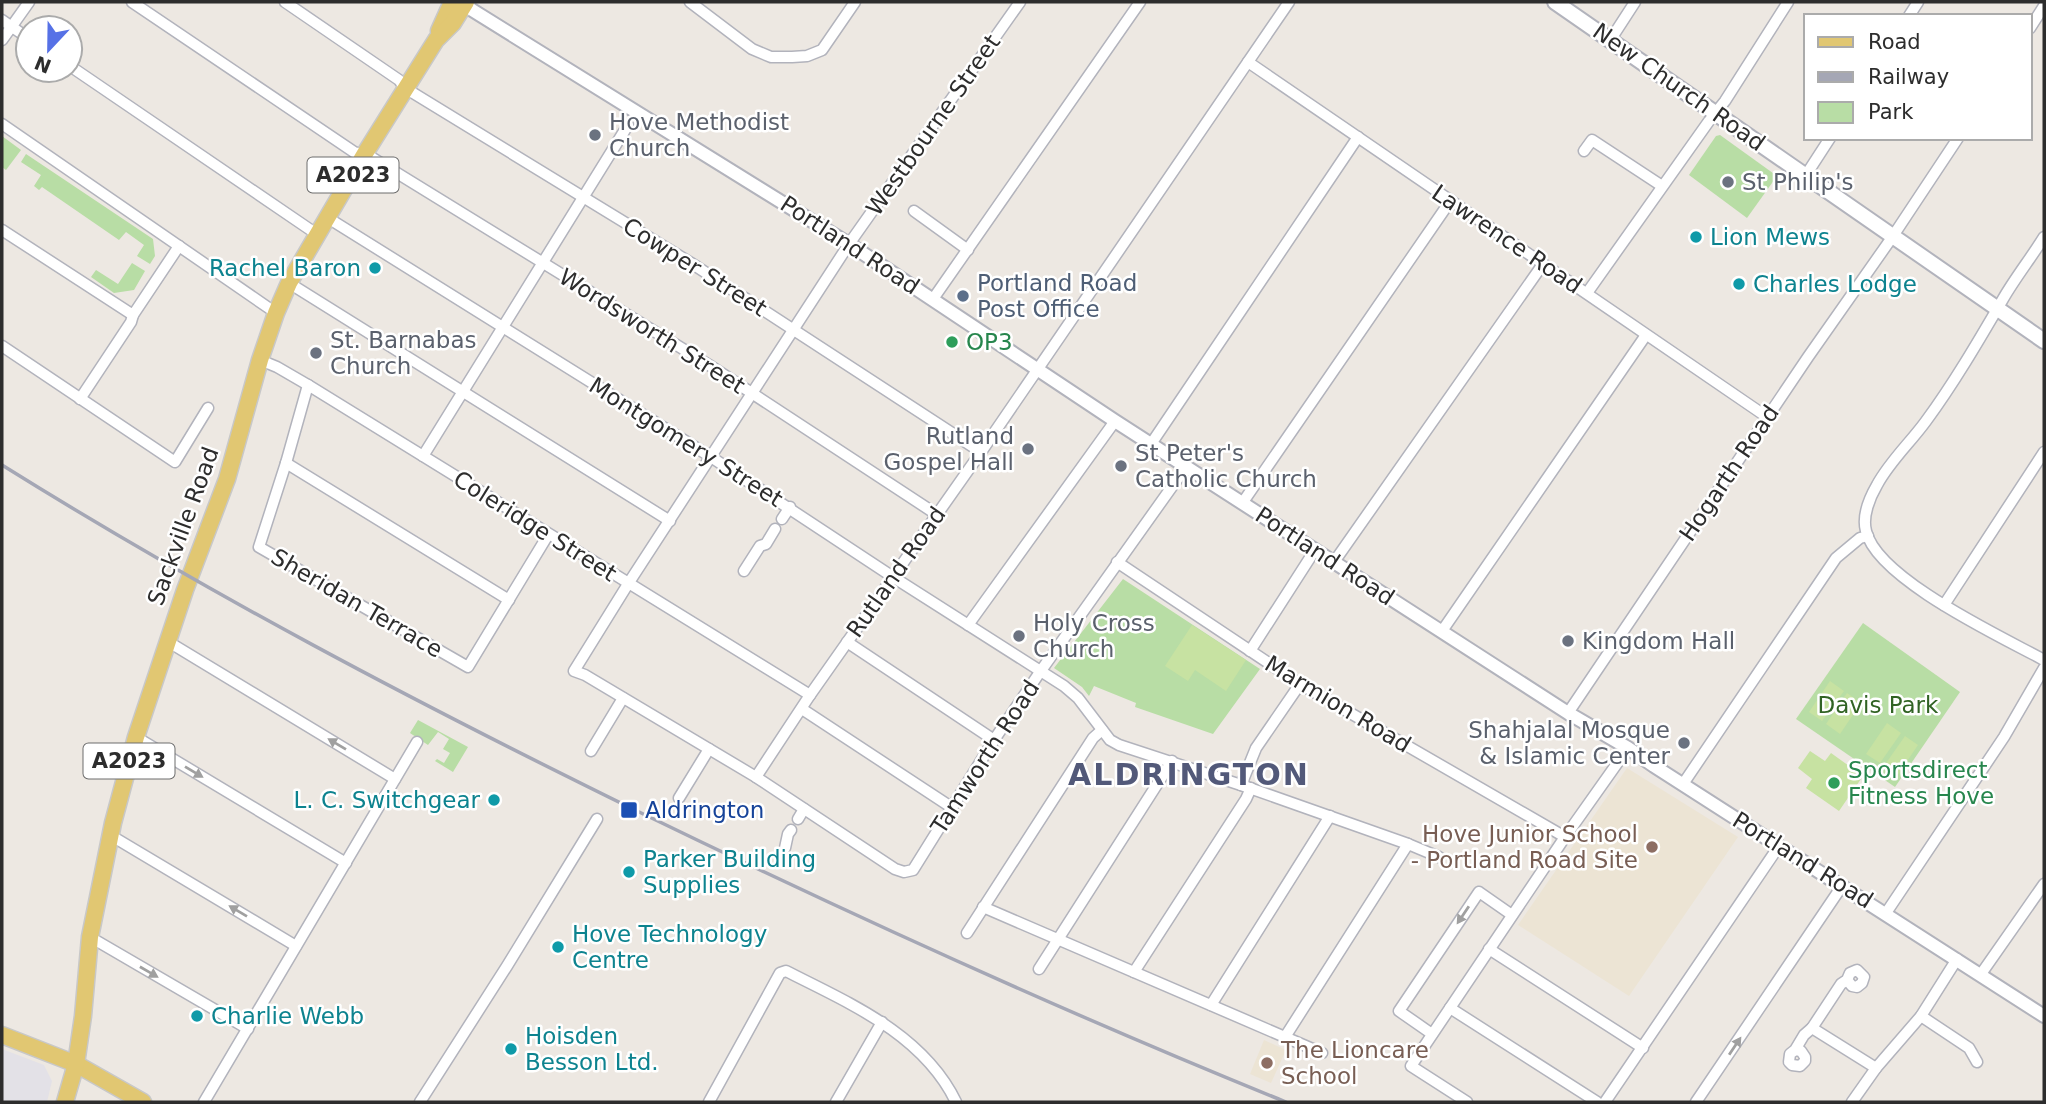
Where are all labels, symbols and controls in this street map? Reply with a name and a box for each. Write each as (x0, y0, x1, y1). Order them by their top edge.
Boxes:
north arrow (14, 14, 84, 84)
legend (1804, 14, 2032, 140)
street label: New Church Road (1588, 18, 1770, 156)
street label: Westbourne Street (861, 30, 1005, 220)
text: Road (1868, 30, 1921, 54)
text: N (31, 52, 54, 78)
text: Railway (1868, 65, 1949, 89)
text: Park (1868, 100, 1914, 124)
place label: Hove Methodist Church (609, 109, 789, 161)
marker: Hove Methodist Church (587, 127, 603, 143)
road number: A2023 (308, 158, 398, 192)
place label: St Philip's (1742, 169, 1853, 195)
marker: St Philip's (1720, 174, 1736, 190)
street label: Lawrence Road (1427, 179, 1587, 299)
street label: Portland Road (776, 190, 924, 300)
street label: Cowper Street (618, 212, 772, 322)
place label: Lion Mews (1710, 224, 1830, 250)
marker: Lion Mews (1688, 229, 1704, 245)
place label: Rachel Baron (209, 255, 361, 281)
marker: Rachel Baron (367, 260, 383, 276)
street label: Wordsworth Street (554, 263, 750, 399)
place label: Portland Road Post Office (977, 270, 1137, 322)
place label: Charles Lodge (1753, 271, 1917, 297)
marker: Charles Lodge (1731, 276, 1747, 292)
marker: Portland Road Post Office (955, 288, 971, 304)
place label: St. Barnabas Church (330, 327, 477, 379)
place label: OP3 (966, 329, 1013, 355)
marker: OP3 (944, 334, 960, 350)
marker: St. Barnabas Church (308, 345, 324, 361)
street label: Montgomery Street (585, 372, 787, 512)
street label: Hogarth Road (1674, 400, 1784, 546)
place label: Rutland Gospel Hall (884, 423, 1014, 475)
place label: St Peter's Catholic Church (1135, 440, 1317, 492)
marker: Rutland Gospel Hall (1020, 441, 1036, 457)
street label: Sackville Road (142, 443, 224, 609)
marker: St Peter's Catholic Church (1113, 458, 1129, 474)
street label: Coleridge Street (449, 465, 621, 587)
street label: Portland Road (1251, 501, 1399, 611)
street label: Rutland Road (841, 502, 951, 642)
street label: Sheridan Terrace (267, 543, 447, 663)
place label: Holy Cross Church (1033, 610, 1155, 662)
marker: Holy Cross Church (1011, 628, 1027, 644)
place label: Kingdom Hall (1582, 628, 1735, 654)
marker: Kingdom Hall (1560, 633, 1576, 649)
street label: Marmion Road (1260, 650, 1416, 758)
street label: Tamworth Road (925, 675, 1044, 839)
park label: Davis Park (1818, 692, 1939, 718)
place label: Shahjalal Mosque & Islamic Center (1468, 717, 1671, 769)
marker: Shahjalal Mosque & Islamic Center (1676, 735, 1692, 751)
one-way arrow (327, 737, 346, 750)
road number: A2023 (83, 744, 174, 778)
district label: ALDRINGTON (1068, 757, 1310, 792)
place label: Sportsdirect Fitness Hove (1848, 757, 1994, 809)
one-way arrow (185, 766, 204, 779)
marker: Sportsdirect Fitness Hove (1826, 775, 1842, 791)
place label: L. C. Switchgear (294, 787, 481, 813)
marker: L. C. Switchgear (486, 792, 502, 808)
place label: Aldrington (645, 797, 764, 823)
marker: Aldrington (619, 800, 639, 820)
street label: Portland Road (1728, 807, 1878, 913)
place label: Hove Junior School - Portland Road Site (1411, 821, 1638, 873)
marker: Hove Junior School - Portland Road Site (1644, 839, 1660, 855)
place label: Parker Building Supplies (643, 846, 816, 898)
marker: Parker Building Supplies (621, 864, 637, 880)
one-way arrow (228, 905, 247, 917)
one-way arrow (1457, 906, 1470, 925)
place label: Hove Technology Centre (572, 921, 767, 973)
marker: Hove Technology Centre (550, 939, 566, 955)
one-way arrow (139, 965, 158, 978)
place label: Charlie Webb (211, 1003, 364, 1029)
marker: Charlie Webb (189, 1008, 205, 1024)
place label: Hoisden Besson Ltd. (525, 1023, 659, 1075)
one-way arrow (1728, 1036, 1741, 1056)
place label: The Lioncare School (1280, 1037, 1429, 1089)
marker: Hoisden Besson Ltd. (503, 1041, 519, 1057)
marker: The Lioncare School (1259, 1055, 1275, 1071)

